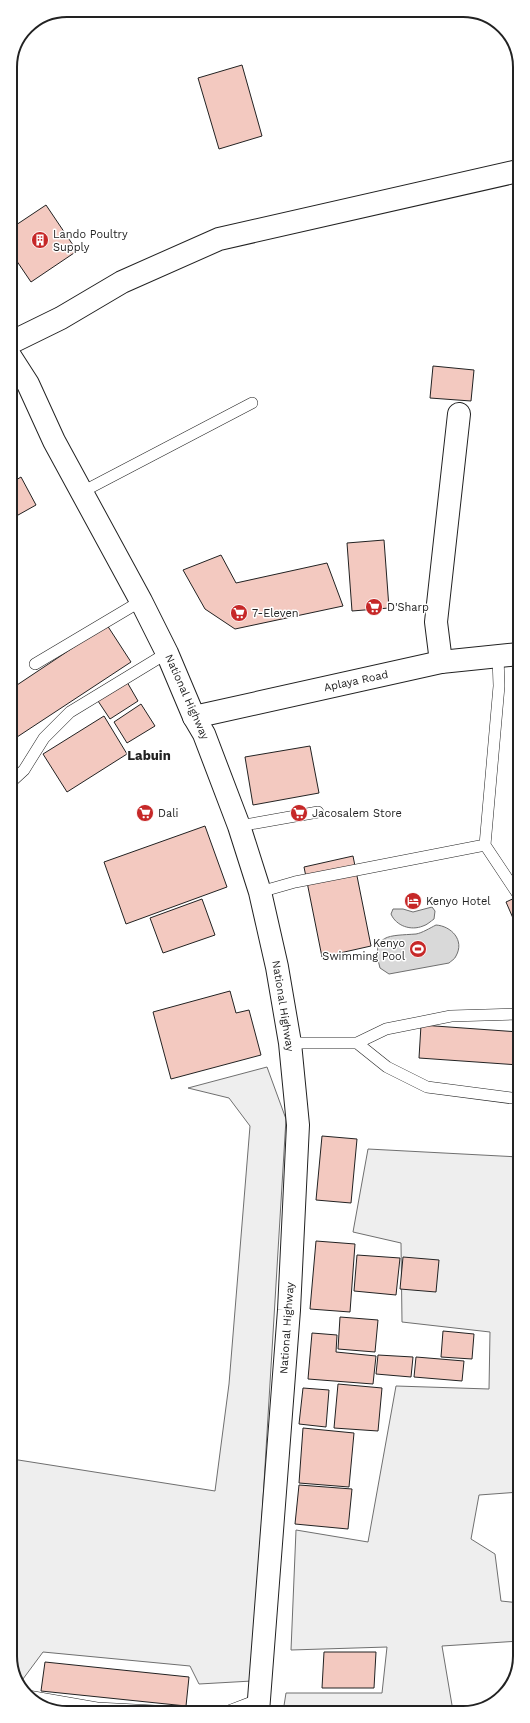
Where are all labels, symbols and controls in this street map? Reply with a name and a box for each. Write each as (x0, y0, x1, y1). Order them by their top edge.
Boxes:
place label: Lando Poultry Supply (53, 228, 128, 254)
building icon: Lando Poultry Supply (30, 230, 50, 250)
supermarket icon: D'Sharp (364, 597, 384, 617)
place label: D'Sharp (387, 601, 429, 614)
supermarket icon: 7-Eleven (229, 603, 249, 623)
place label: 7-Eleven (252, 607, 299, 620)
street label: National Highway (162, 652, 212, 742)
street label: Aplaya Road (323, 668, 389, 694)
district label: Labuin (127, 748, 171, 763)
supermarket icon: Dali (135, 803, 155, 823)
supermarket icon: Jacosalem Store (289, 803, 309, 823)
place label: Dali (158, 807, 179, 820)
place label: Jacosalem Store (312, 807, 402, 820)
hotel icon: Kenyo Hotel (403, 891, 423, 911)
place label: Kenyo Hotel (426, 895, 491, 908)
place label: Kenyo Swimming Pool (322, 937, 406, 963)
sports icon: Kenyo Swimming Pool (408, 939, 428, 959)
street label: National Highway (269, 959, 297, 1053)
street label: National Highway (277, 1281, 297, 1374)

